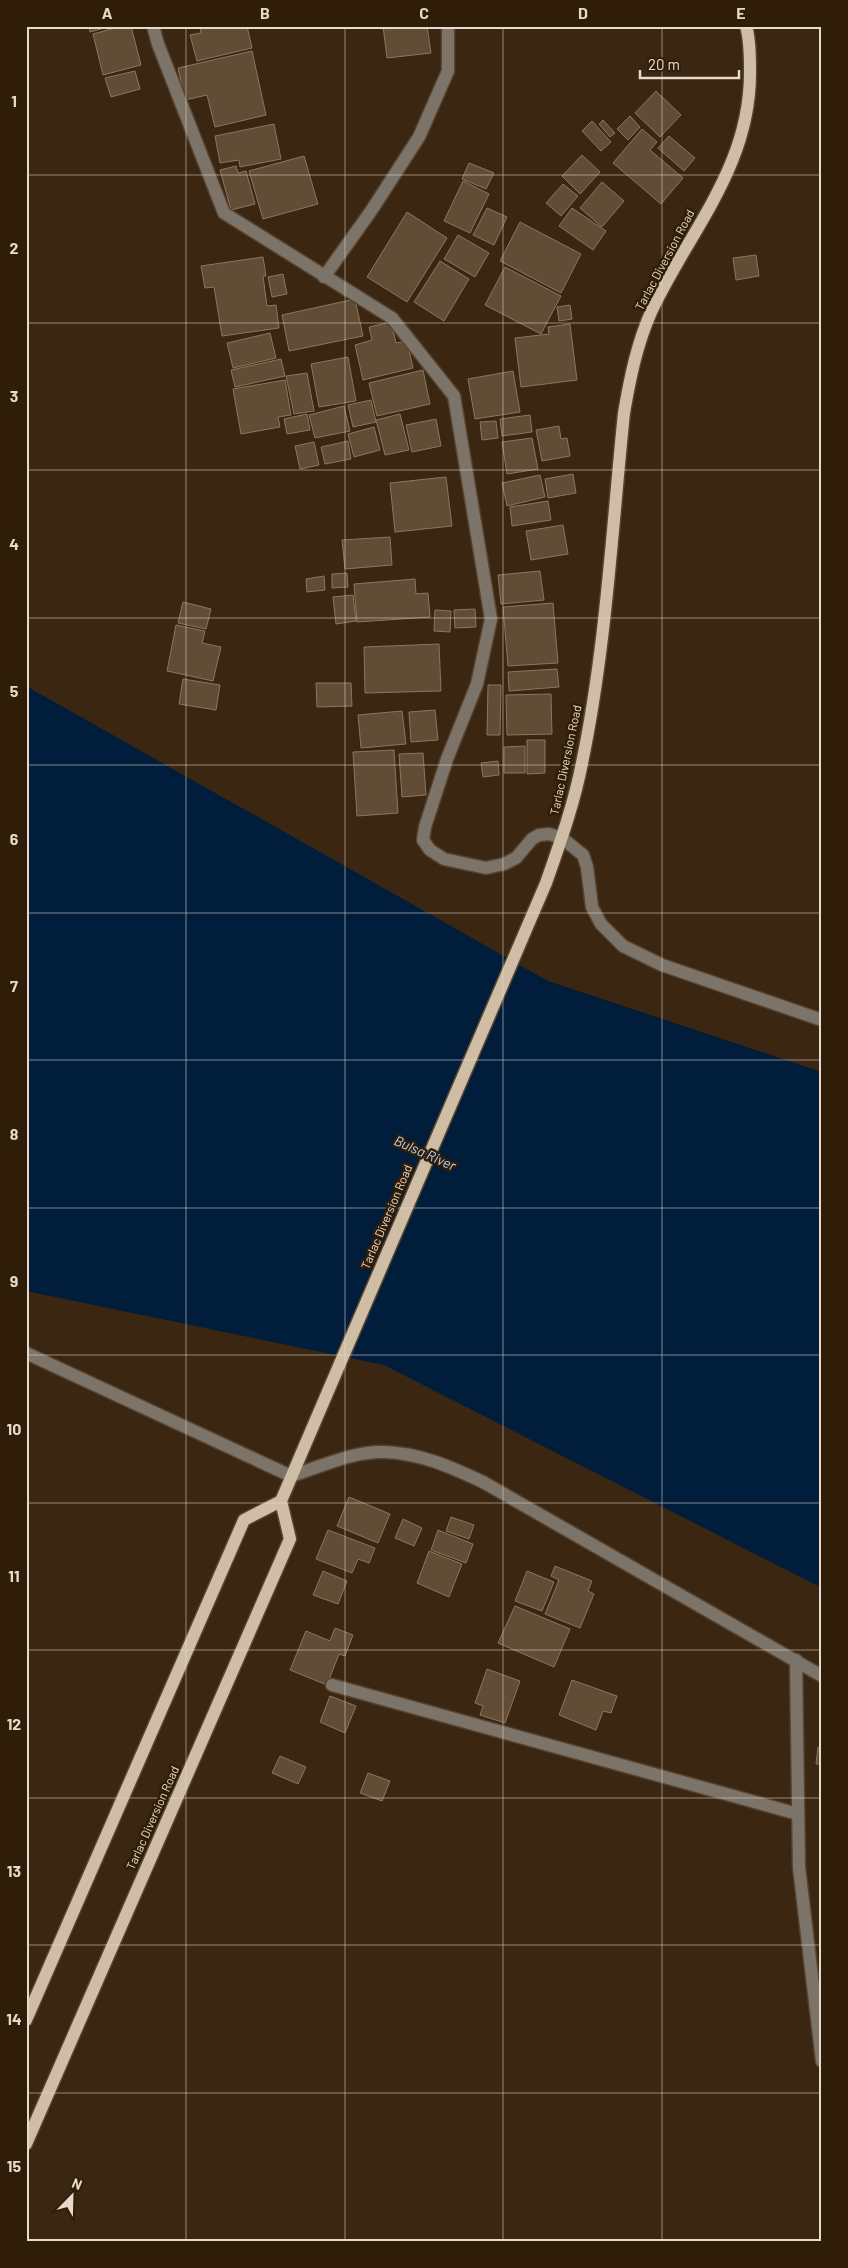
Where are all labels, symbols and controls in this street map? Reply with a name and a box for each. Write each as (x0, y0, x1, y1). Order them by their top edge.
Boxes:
text: A (102, 3, 113, 22)
text: B (260, 3, 270, 22)
text: C (419, 3, 429, 22)
text: D (578, 3, 588, 22)
text: E (736, 3, 746, 22)
scale bar (640, 48, 739, 80)
text: 20 m (648, 55, 680, 73)
text: 1 (11, 91, 17, 110)
street label: Tarlac Diversion Road (632, 207, 697, 312)
text: 2 (10, 238, 19, 257)
text: 3 (10, 386, 18, 405)
text: 4 (9, 534, 19, 553)
text: 5 (10, 681, 19, 700)
street label: Tarlac Diversion Road (547, 703, 584, 816)
text: 6 (10, 829, 19, 848)
text: 7 (10, 976, 18, 995)
text: 8 (10, 1124, 19, 1143)
water label: Bulsa River (392, 1131, 460, 1174)
street label: Tarlac Diversion Road (358, 1162, 414, 1271)
text: 9 (10, 1271, 18, 1290)
text: 10 (7, 1419, 21, 1438)
text: 11 (8, 1566, 20, 1585)
text: 12 (7, 1714, 21, 1733)
street label: Tarlac Diversion Road (123, 1764, 181, 1872)
text: 13 (7, 1861, 21, 1880)
text: 14 (6, 2009, 22, 2028)
text: 15 (7, 2156, 22, 2175)
north arrow (48, 2170, 98, 2220)
text: N (70, 2174, 85, 2193)

